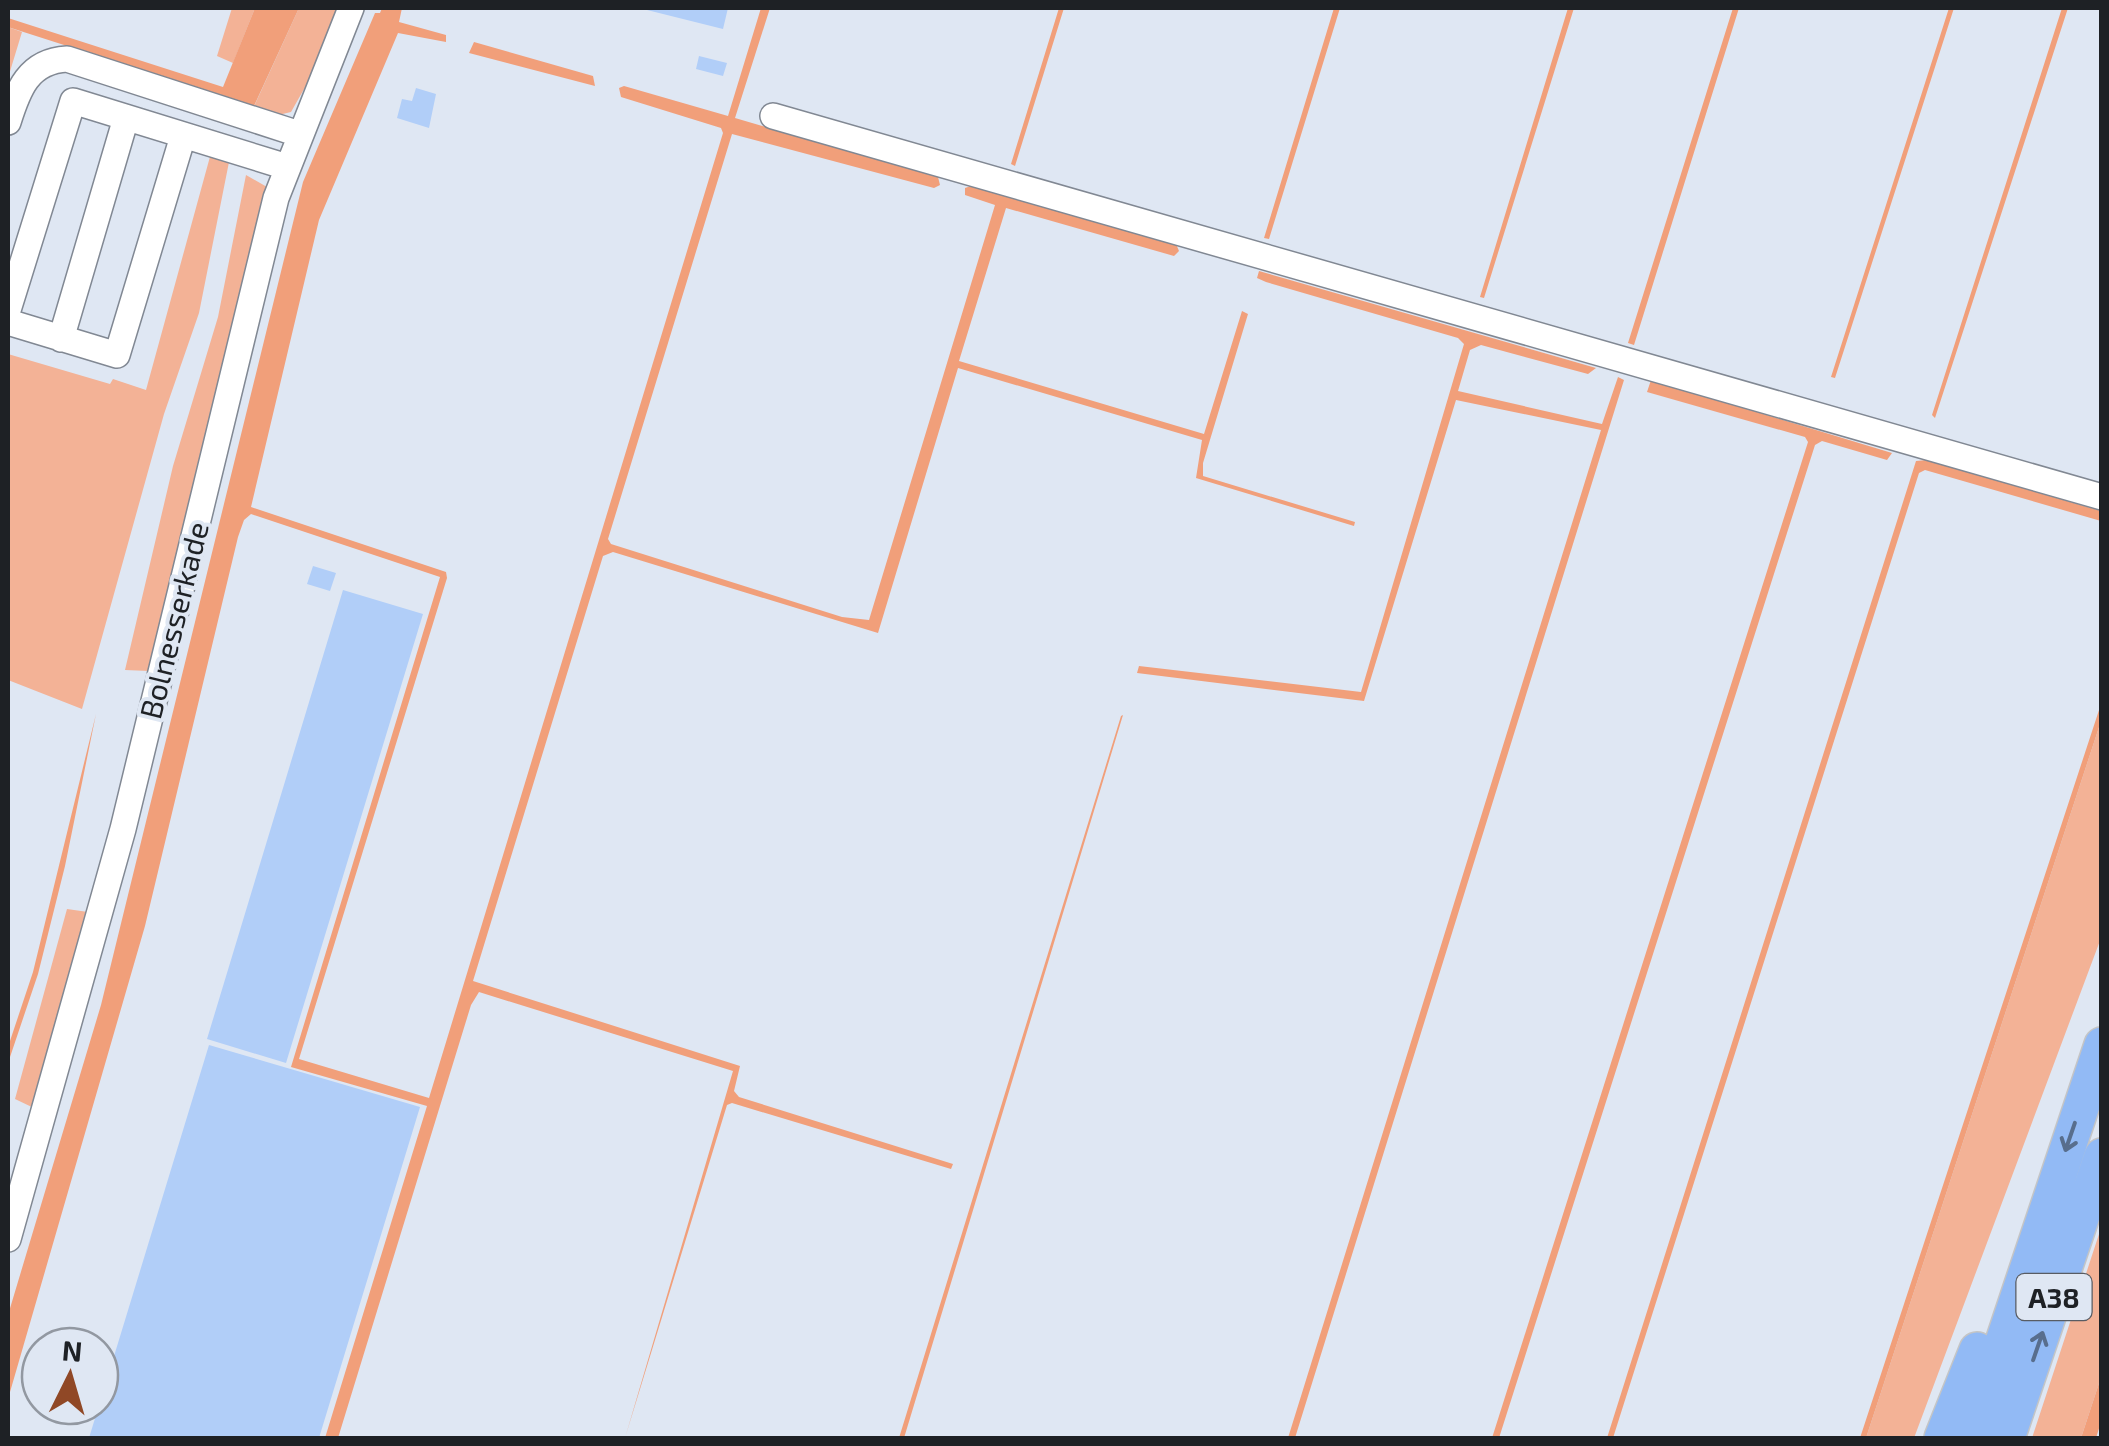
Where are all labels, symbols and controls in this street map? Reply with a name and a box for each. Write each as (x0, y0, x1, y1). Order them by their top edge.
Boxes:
street label: Bolnesserkade (131, 518, 215, 722)
one-way arrow (2060, 1121, 2078, 1153)
road number: A38 (2016, 1274, 2092, 1320)
north arrow (20, 1326, 120, 1426)
one-way arrow (2030, 1331, 2048, 1362)
text: N (61, 1332, 84, 1368)

